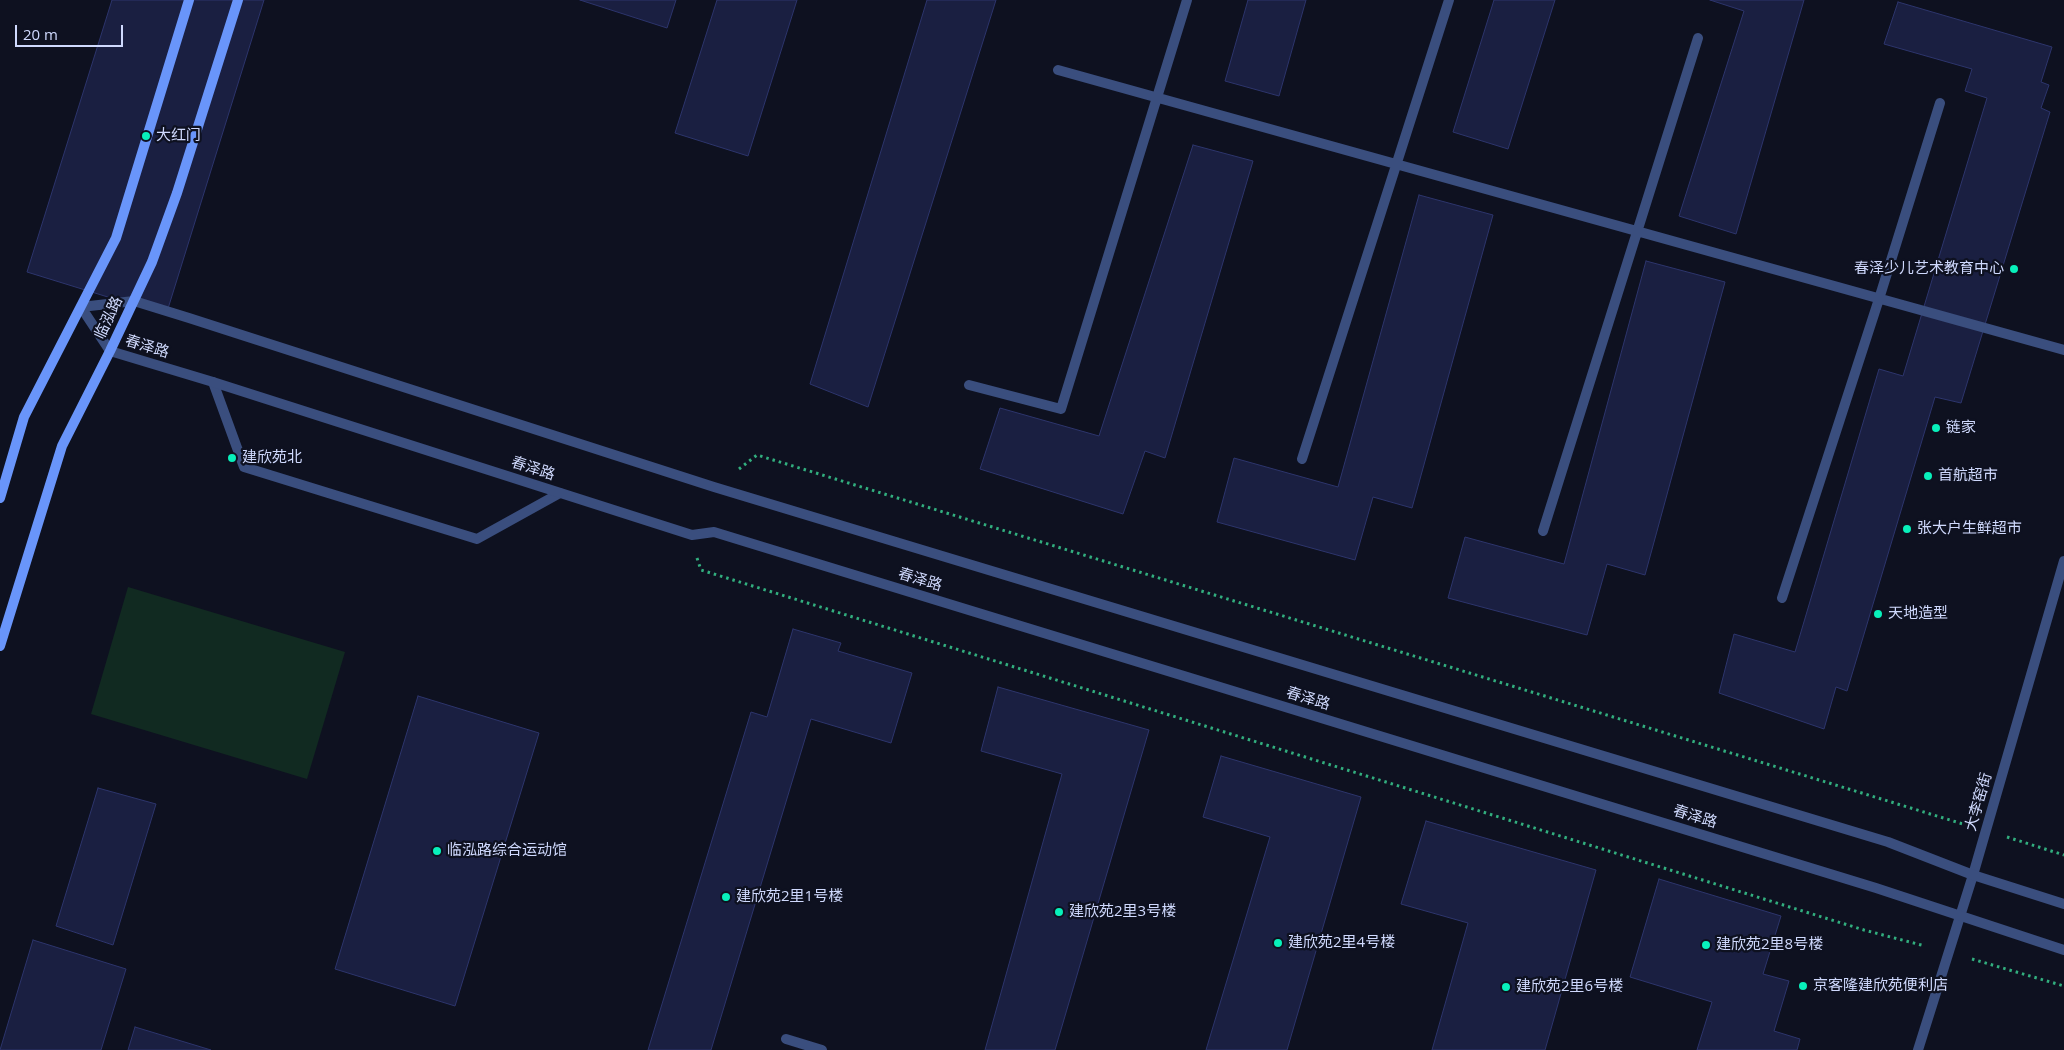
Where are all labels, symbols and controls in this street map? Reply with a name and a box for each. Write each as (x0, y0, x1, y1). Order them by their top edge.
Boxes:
scale bar (18, 15, 125, 47)
text: 20 m (23, 24, 58, 44)
place label: 大红门 (156, 127, 201, 145)
marker: 大红门 (140, 130, 152, 142)
place label: 春泽少儿艺术教育中心 (1854, 260, 2004, 278)
marker: 春泽少儿艺术教育中心 (2008, 263, 2020, 275)
street label: 临泓路 (91, 294, 127, 342)
street label: 春泽路 (123, 332, 171, 362)
place label: 链家 (1946, 419, 1976, 437)
marker: 链家 (1930, 422, 1942, 434)
place label: 建欣苑北 (242, 449, 302, 467)
marker: 建欣苑北 (226, 452, 238, 464)
street label: 春泽路 (509, 453, 557, 485)
place label: 首航超市 (1938, 467, 1998, 485)
marker: 首航超市 (1922, 470, 1934, 482)
place label: 张大户生鲜超市 (1917, 520, 2022, 538)
marker: 张大户生鲜超市 (1901, 523, 1913, 535)
street label: 春泽路 (896, 565, 944, 595)
place label: 天地造型 (1888, 605, 1948, 623)
marker: 天地造型 (1872, 608, 1884, 620)
street label: 春泽路 (1284, 684, 1332, 714)
street label: 大李窑街 (1962, 771, 1996, 833)
street label: 春泽路 (1671, 802, 1719, 832)
place label: 临泓路综合运动馆 (447, 842, 567, 860)
marker: 临泓路综合运动馆 (431, 845, 443, 857)
place label: 建欣苑2里1号楼 (736, 888, 843, 906)
marker: 建欣苑2里1号楼 (720, 891, 732, 903)
place label: 建欣苑2里3号楼 (1069, 903, 1176, 921)
marker: 建欣苑2里3号楼 (1053, 906, 1065, 918)
place label: 建欣苑2里4号楼 (1288, 934, 1395, 952)
place label: 建欣苑2里8号楼 (1716, 936, 1823, 954)
marker: 建欣苑2里4号楼 (1272, 937, 1284, 949)
marker: 建欣苑2里8号楼 (1700, 939, 1712, 951)
place label: 京客隆建欣苑便利店 (1813, 977, 1948, 995)
place label: 建欣苑2里6号楼 (1516, 978, 1623, 996)
marker: 京客隆建欣苑便利店 (1797, 980, 1809, 992)
marker: 建欣苑2里6号楼 (1500, 981, 1512, 993)

